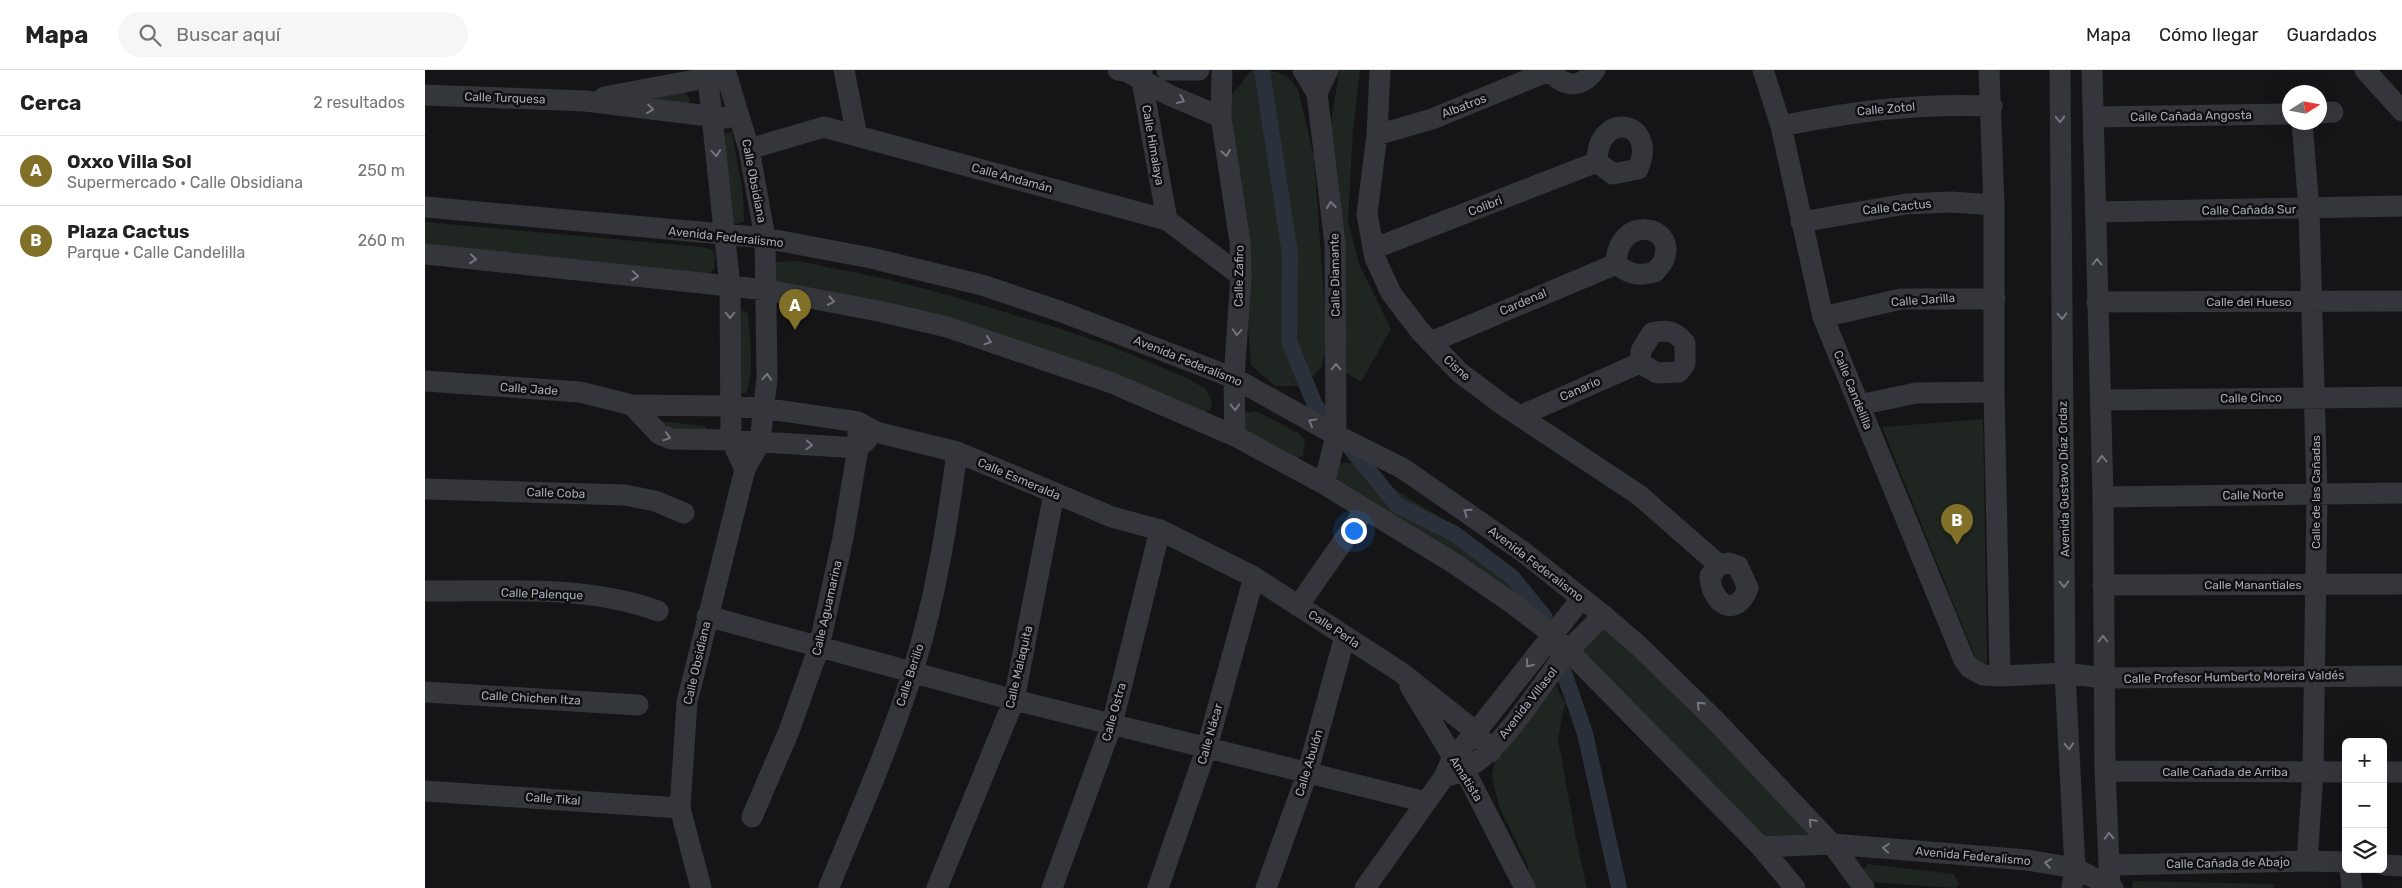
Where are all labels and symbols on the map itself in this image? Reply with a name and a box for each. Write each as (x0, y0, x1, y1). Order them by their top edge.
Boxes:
north arrow (2282, 85, 2327, 130)
street label: Calle Turquesa (464, 90, 546, 106)
street label: Albatros (1440, 91, 1488, 121)
one-way arrow (1176, 93, 1185, 104)
street label: Calle Zotol (1856, 99, 1916, 119)
one-way arrow (647, 103, 655, 114)
street label: Calle Himalaya (1139, 104, 1167, 186)
street label: Calle Cañada Angosta (2130, 108, 2252, 124)
one-way arrow (2055, 115, 2065, 123)
street label: Calle Obsidiana (739, 138, 769, 224)
one-way arrow (1221, 149, 1231, 158)
one-way arrow (711, 150, 722, 158)
street label: Calle Andamán (970, 160, 1054, 196)
street label: Colibri (1466, 193, 1504, 219)
street label: Calle Cactus (1862, 196, 1932, 218)
one-way arrow (1326, 200, 1337, 208)
street label: Calle Cañada Sur (2202, 202, 2297, 218)
street label: Avenida Federalismo (668, 224, 784, 250)
street label: Calle Diamante (1327, 233, 1343, 317)
street label: Calle Zafiro (1231, 245, 1247, 307)
one-way arrow (470, 253, 478, 264)
one-way arrow (2092, 257, 2102, 265)
one-way arrow (631, 270, 639, 281)
street label: Cardenal (1497, 286, 1549, 318)
pin: A (779, 289, 811, 330)
street label: Calle Jarilla (1890, 291, 1956, 309)
street label: Calle del Hueso (2206, 295, 2292, 309)
one-way arrow (826, 296, 835, 306)
one-way arrow (724, 311, 735, 319)
one-way arrow (2057, 312, 2067, 320)
one-way arrow (1231, 328, 1242, 336)
street label: Avenida Federalismo (1132, 333, 1244, 389)
one-way arrow (984, 335, 992, 345)
street label: Calle Candelilla (1831, 348, 1875, 432)
street label: Cisne (1441, 352, 1473, 384)
one-way arrow (1331, 363, 1341, 370)
one-way arrow (761, 372, 772, 380)
street label: Canario (1558, 374, 1603, 404)
street label: Calle Jade (500, 380, 559, 398)
street label: Calle Cinco (2220, 390, 2282, 406)
street label: Avenida Gustavo Díaz Ordaz (2056, 401, 2072, 557)
one-way arrow (1229, 403, 1240, 411)
one-way arrow (1308, 418, 1317, 428)
one-way arrow (663, 431, 671, 441)
street label: Calle de las Cañadas (2309, 435, 2323, 549)
one-way arrow (805, 440, 813, 451)
street label: Calle Esmeralda (975, 455, 1063, 503)
one-way arrow (2097, 455, 2107, 462)
street label: Calle Coba (526, 485, 586, 501)
street label: Calle Norte (2222, 487, 2284, 503)
pin: B (1941, 504, 1973, 545)
one-way arrow (1463, 509, 1473, 518)
your location (1341, 518, 1367, 544)
street label: Avenida Federalismo (1486, 524, 1587, 604)
street label: Calle Aguamarina (809, 559, 845, 657)
street label: Calle Manantiales (2204, 578, 2302, 592)
one-way arrow (2059, 580, 2070, 588)
street label: Calle Palenque (501, 586, 584, 602)
street label: Calle Perla (1306, 607, 1362, 651)
street label: Calle Obsidiana (681, 620, 713, 706)
street label: Calle Malaquita (1003, 624, 1035, 710)
one-way arrow (2098, 635, 2108, 642)
street label: Calle Berilio (893, 642, 927, 708)
one-way arrow (1526, 658, 1534, 667)
street label: Avenida Villasol (1496, 665, 1560, 741)
street label: Calle Profesor Humberto Moreira Valdés (2123, 668, 2345, 686)
street label: Calle Ostra (1099, 681, 1129, 743)
street label: Calle Chichen Itza (481, 688, 581, 708)
street label: Calle Nácar (1195, 701, 1226, 766)
one-way arrow (1696, 702, 1705, 711)
street label: Calle Abulón (1292, 728, 1326, 798)
one-way arrow (2063, 742, 2074, 750)
street label: Amatista (1447, 754, 1485, 804)
street label: Calle Cañada de Arriba (2162, 765, 2288, 779)
street label: Calle Tikal (525, 790, 581, 808)
one-way arrow (1809, 819, 1818, 828)
one-way arrow (2103, 832, 2114, 840)
one-way arrow (1882, 843, 1890, 854)
street label: Avenida Federalismo (1915, 844, 2031, 868)
street label: Calle Cañada de Abajo (2166, 855, 2290, 871)
one-way arrow (2044, 859, 2052, 869)

